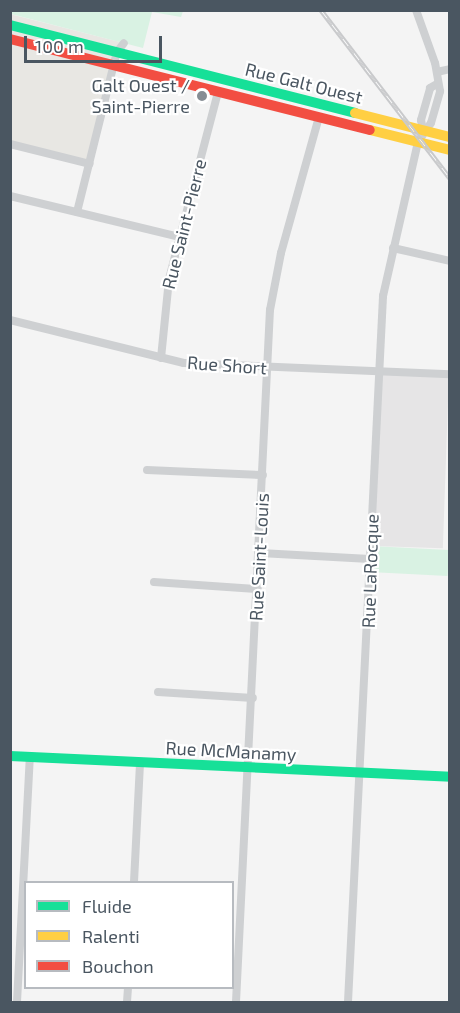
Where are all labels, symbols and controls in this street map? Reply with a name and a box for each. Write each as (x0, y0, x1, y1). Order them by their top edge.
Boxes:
scale bar (27, 24, 165, 62)
text: 100 m (35, 35, 84, 57)
street label: Rue Galt Ouest (243, 58, 365, 108)
place label: Galt Ouest / Saint-Pierre (91, 75, 190, 118)
marker: Galt Ouest / Saint-Pierre (195, 89, 209, 103)
street label: Rue Saint-Pierre (157, 157, 211, 291)
street label: Rue Short (186, 351, 268, 379)
street label: Rue Saint-Louis (245, 492, 273, 622)
street label: Rue LaRocque (357, 513, 383, 629)
street label: Rue McManamy (165, 737, 297, 765)
legend (24, 881, 234, 989)
text: Fluide (82, 895, 132, 917)
text: Ralenti (82, 925, 140, 947)
text: Bouchon (82, 955, 154, 977)

